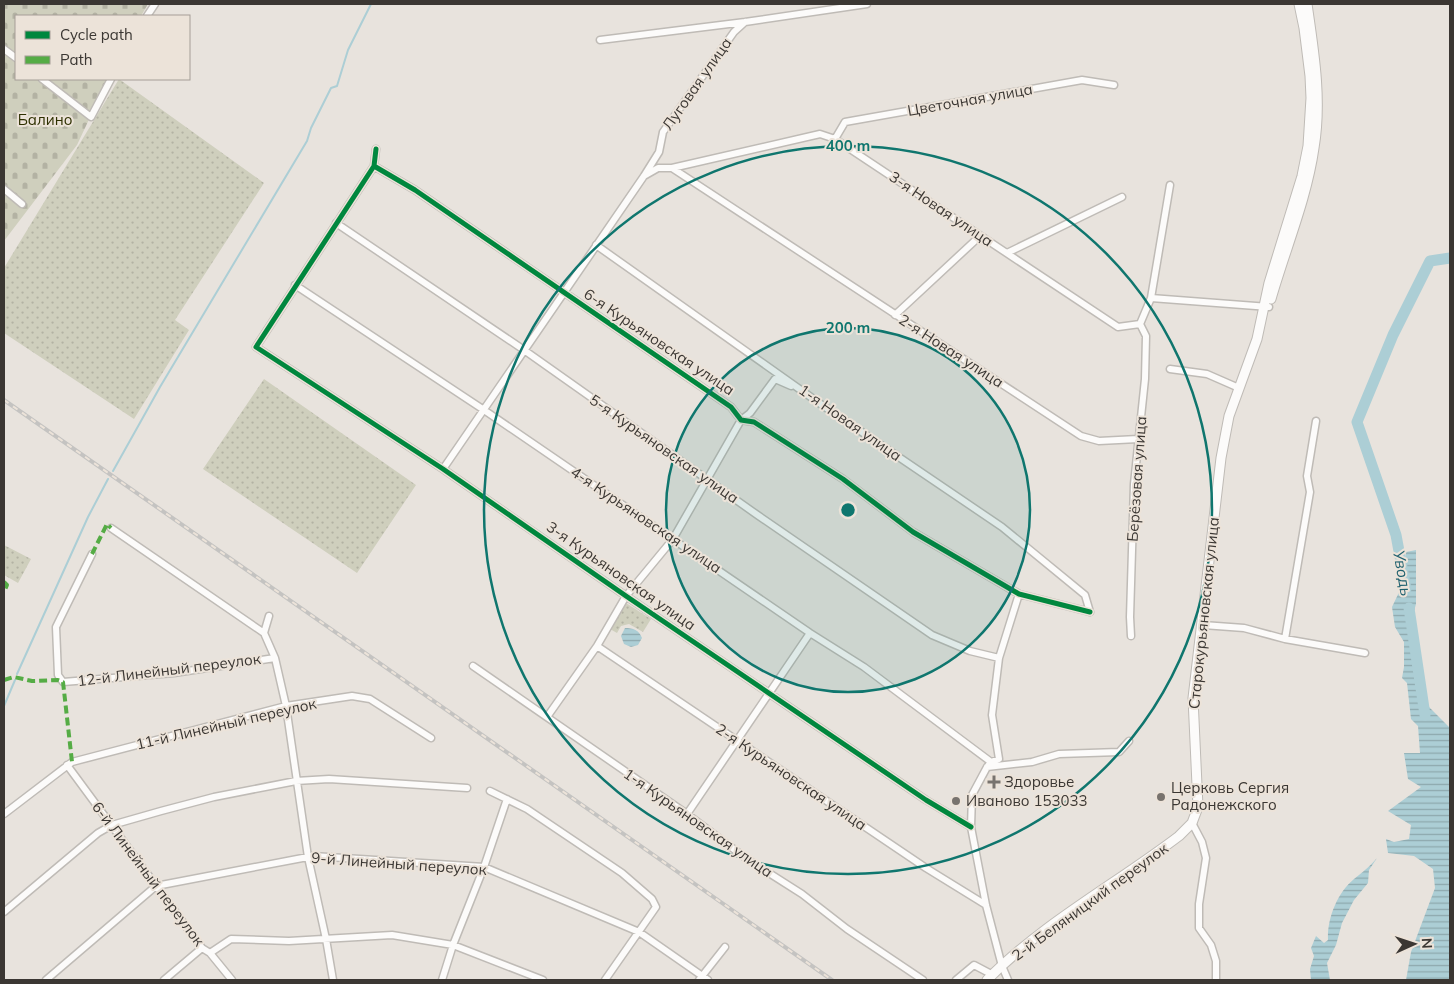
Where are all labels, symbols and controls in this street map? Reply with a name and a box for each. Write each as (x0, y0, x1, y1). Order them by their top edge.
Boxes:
legend (15, 15, 190, 80)
text: Cycle path (60, 25, 133, 44)
street label: Луговая улица (658, 34, 735, 134)
text: Path (60, 50, 92, 69)
street label: Цветочная улица (906, 79, 1034, 120)
park label: Балино (18, 110, 72, 129)
text: 400 m (826, 136, 870, 155)
street label: 3-я Новая улица (886, 167, 997, 250)
street label: 6-я Курьяновская улица (580, 284, 738, 399)
street label: 2-я Новая улица (895, 310, 1007, 392)
text: 200 m (826, 318, 870, 337)
street label: 1-я Новая улица (795, 380, 905, 465)
street label: 5-я Курьяновская улица (586, 390, 743, 507)
street label: Берёзовая улица (1123, 416, 1150, 542)
street label: 4-я Курьяновская улица (567, 462, 725, 577)
centre of rings (839, 501, 857, 519)
street label: Старокурьяновская улица (1184, 516, 1223, 710)
street label: 3-я Курьяновская улица (543, 517, 700, 634)
water label: Уводь (1389, 548, 1417, 598)
street label: 12-й Линейный переулок (76, 649, 263, 690)
street label: 11-й Линейный переулок (134, 693, 319, 754)
street label: 2-я Курьяновская улица (712, 719, 870, 834)
street label: 1-я Курьяновская улица (620, 764, 777, 881)
place label: Здоровье (1004, 772, 1074, 791)
marker: Здоровье (988, 776, 1000, 788)
place label: Церковь Сергия Радонежского (1171, 778, 1289, 814)
place label: Иваново 153033 (966, 791, 1087, 810)
marker: Церковь Сергия Радонежского (1155, 791, 1167, 803)
marker: Иваново 153033 (950, 795, 962, 807)
street label: 6-й Линейный переулок (88, 798, 209, 950)
street label: 2-й Беляницкий переулок (1008, 838, 1172, 965)
street label: 9-й Линейный переулок (311, 848, 488, 879)
north arrow (1389, 919, 1439, 969)
text: N (1418, 938, 1436, 949)

